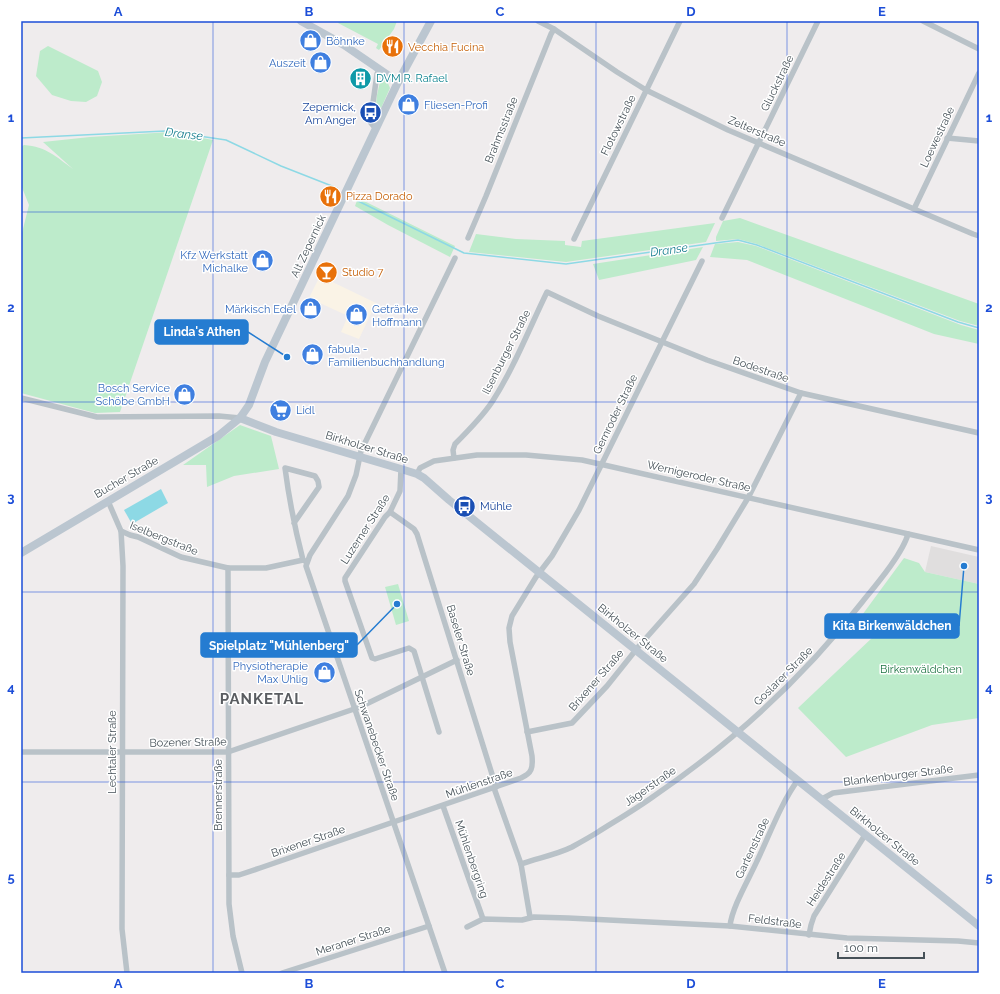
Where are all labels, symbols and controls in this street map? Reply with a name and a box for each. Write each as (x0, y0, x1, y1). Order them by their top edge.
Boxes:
text: A (114, 4, 123, 19)
text: B (305, 4, 314, 19)
text: C (496, 4, 505, 19)
text: D (686, 4, 696, 19)
text: E (878, 4, 886, 19)
shop icon: Böhnke (298, 28, 324, 54)
restaurant icon: Vecchia Fucina (380, 34, 406, 60)
place label: Böhnke (326, 35, 365, 48)
place label: Vecchia Fucina (408, 41, 484, 54)
shop icon: Auszeit (308, 50, 334, 76)
street label: Gluckstraße (758, 53, 797, 113)
place label: Auszeit (269, 57, 306, 70)
building icon: DVM R. Rafael (348, 65, 374, 91)
place label: DVM R. Rafael (376, 72, 448, 85)
shop icon: Fliesen-Profi (395, 92, 421, 118)
street label: Flotowstraße (598, 92, 639, 158)
street label: Brahmsstraße (482, 95, 521, 165)
place label: Fliesen-Profi (424, 99, 488, 112)
bus stop icon: Zepernick, Am Anger (358, 100, 384, 126)
place label: Zepernick, Am Anger (303, 101, 356, 127)
street label: Loewestraße (918, 104, 957, 170)
text: 1 (8, 110, 15, 125)
text: 1 (986, 110, 993, 125)
street label: Zelterstraße (726, 113, 788, 150)
water label: Dranse (164, 125, 204, 143)
restaurant icon: Pizza Dorado (318, 183, 344, 209)
place label: Pizza Dorado (346, 190, 413, 203)
street label: Alt Zepernick (288, 213, 329, 280)
water label: Dranse (649, 240, 689, 260)
shop icon: Kfz Werkstatt Michalke (250, 248, 276, 274)
place label: Kfz Werkstatt Michalke (180, 249, 249, 275)
bar icon: Studio 7 (313, 259, 339, 285)
place label: Studio 7 (342, 266, 383, 279)
shop icon: Märkisch Edel (298, 296, 324, 322)
text: 2 (7, 300, 15, 315)
text: 2 (985, 300, 993, 315)
shop icon: Getränke Hoffmann (344, 302, 370, 328)
place label: Märkisch Edel (225, 303, 296, 316)
place label: Getränke Hoffmann (372, 303, 422, 329)
street label: Ilsenburger Straße (479, 307, 534, 397)
callout: Linda's Athen (155, 320, 248, 344)
text: Linda's Athen (164, 325, 240, 339)
shop icon: fabula - Familienbuchhandlung (300, 342, 326, 368)
place label: fabula - Familienbuchhandlung (328, 343, 445, 369)
street label: Bodestraße (731, 354, 791, 385)
street label: Gernroder Straße (591, 372, 641, 456)
shop icon: Bosch Service Schöbe GmbH (172, 381, 198, 407)
place label: Bosch Service Schöbe GmbH (95, 382, 171, 408)
supermarket icon: Lidl (268, 397, 294, 423)
place label: Lidl (296, 404, 315, 417)
street label: Birkholzer Straße (324, 429, 410, 466)
street label: Bucher Straße (92, 454, 161, 501)
street label: Wernigeroder Straße (646, 458, 752, 495)
text: 3 (7, 490, 15, 505)
text: 3 (985, 490, 993, 505)
street label: Luzerner Straße (338, 492, 393, 567)
bus stop icon: Mühle (451, 493, 477, 519)
place label: Mühle (480, 500, 513, 513)
street label: Iselbergstraße (128, 519, 200, 558)
street label: Birkholzer Straße (595, 601, 671, 666)
street label: Baseler Straße (444, 603, 478, 678)
callout: Kita Birkenwäldchen (825, 614, 959, 638)
text: Kita Birkenwäldchen (833, 619, 951, 633)
callout: Spielplatz "Mühlenberg" (201, 633, 357, 657)
text: Spielplatz "Mühlenberg" (209, 639, 349, 653)
street label: Goslarer Straße (751, 644, 816, 708)
street label: Brixener Straße (566, 647, 627, 714)
shop icon: Physiotherapie Max Uhlig (311, 659, 337, 685)
place label: Physiotherapie Max Uhlig (233, 660, 309, 686)
park label: Birkenwäldchen (880, 663, 962, 676)
text: 4 (7, 680, 15, 695)
text: 4 (985, 680, 993, 695)
street label: Schwanebecker Straße (351, 688, 402, 803)
district label: PANKETAL (220, 690, 304, 708)
street label: Lechtaler Straße (106, 710, 119, 794)
street label: Bozener Straße (149, 735, 227, 750)
street label: Brennerstraße (212, 758, 225, 831)
street label: Blankenburger Straße (842, 762, 954, 789)
street label: Jägerstraße (622, 764, 679, 809)
street label: Mühlenstraße (444, 766, 515, 801)
street label: Birkholzer Straße (847, 804, 923, 869)
street label: Gartenstraße (733, 815, 772, 881)
street label: Mühlenbergring (452, 818, 491, 900)
street label: Brixener Straße (270, 823, 347, 860)
street label: Heidestraße (804, 849, 849, 909)
text: 5 (7, 870, 15, 885)
text: 5 (985, 870, 993, 885)
street label: Feldstraße (747, 912, 803, 931)
street label: Meraner Straße (314, 922, 393, 959)
scale bar (838, 934, 924, 960)
text: 100 m (844, 941, 878, 955)
text: A (114, 976, 123, 991)
text: B (305, 976, 314, 991)
text: C (496, 976, 505, 991)
text: D (686, 976, 696, 991)
text: E (878, 976, 886, 991)

